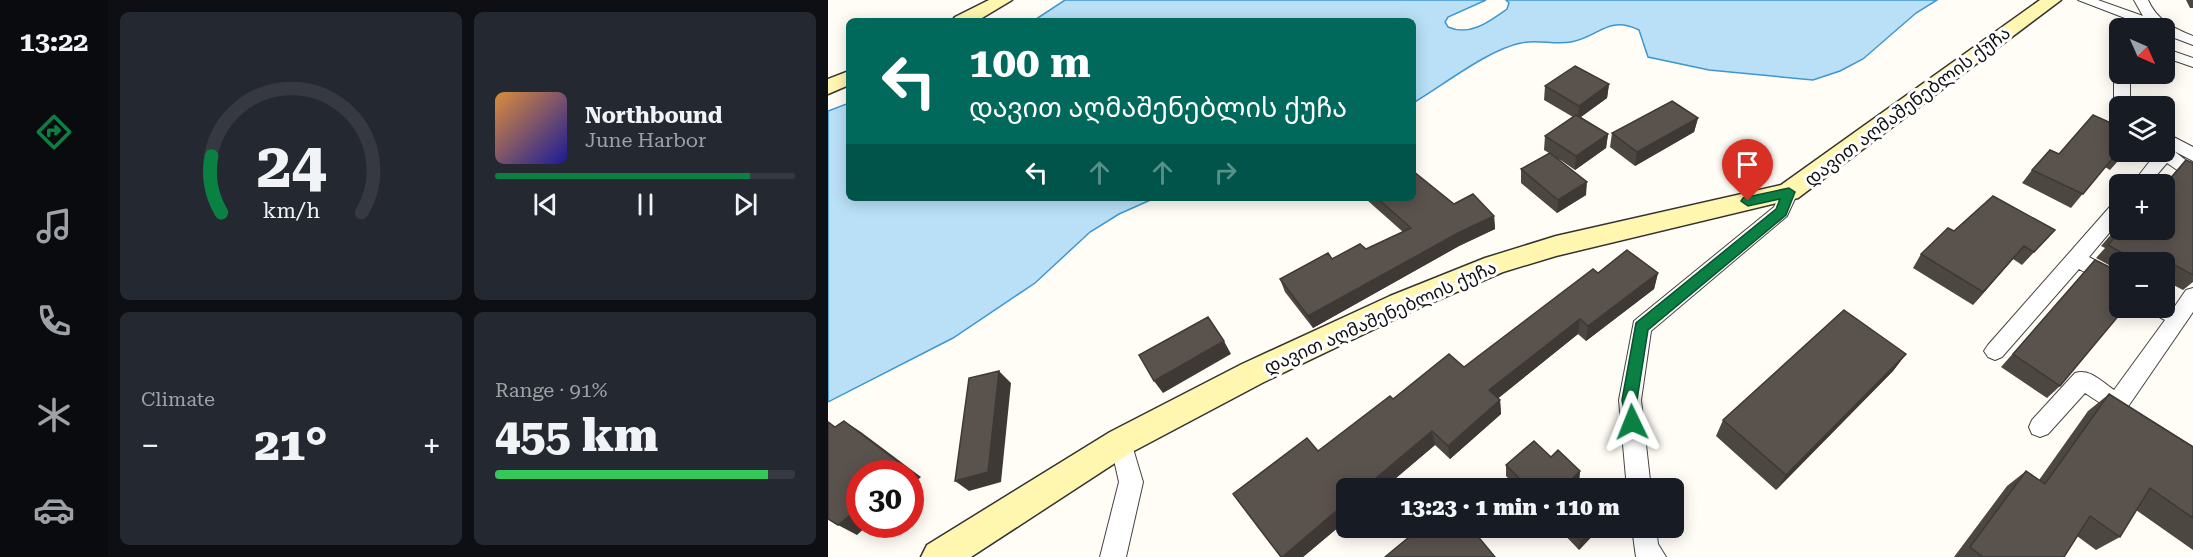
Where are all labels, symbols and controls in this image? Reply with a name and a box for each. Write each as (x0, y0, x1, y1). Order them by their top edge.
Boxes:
north arrow (2109, 18, 2175, 84)
map controls (2109, 18, 2175, 318)
street label: დავით აღმაშენებლის ქუჩა (1800, 22, 2015, 191)
text: 13:22 (20, 26, 88, 58)
text: 100 m (969, 38, 1091, 87)
icon: left (870, 42, 948, 120)
text: დავით აღმაშენებლის ქუჩა (969, 92, 1347, 124)
button: layers (2109, 96, 2175, 162)
text: Northbound (585, 103, 723, 128)
icon: directions (33, 111, 75, 153)
text: June Harbor (585, 128, 706, 152)
text: 24 (256, 129, 326, 202)
pin (1722, 139, 1773, 201)
icon: arrive (1731, 148, 1764, 181)
icon: left (1020, 156, 1053, 189)
icon: ahead (1083, 156, 1116, 189)
icon: ahead (1146, 156, 1179, 189)
icon: right (1209, 156, 1242, 189)
button: + (2109, 174, 2175, 240)
icon: previous (529, 188, 562, 221)
icon: pause (629, 188, 662, 221)
icon: next (729, 188, 762, 221)
text: km/h (262, 199, 320, 224)
icon: music (33, 205, 75, 247)
button: − (2109, 252, 2175, 318)
street label: დავით აღმაშენებლის ქუჩა (1261, 256, 1500, 379)
icon: phone (33, 300, 75, 342)
text: Range · 91% (495, 378, 607, 402)
text: Climate (141, 387, 215, 411)
position arrow (1600, 390, 1664, 454)
icon: climate (33, 394, 75, 436)
text: 455 km (495, 409, 658, 462)
text: 21° (255, 418, 328, 471)
text: − (141, 426, 159, 465)
text: + (423, 426, 441, 465)
speed limit sign: 30 (846, 460, 924, 538)
icon: car (33, 489, 75, 531)
text: 13:23 · 1 min · 110 m (1400, 495, 1620, 520)

